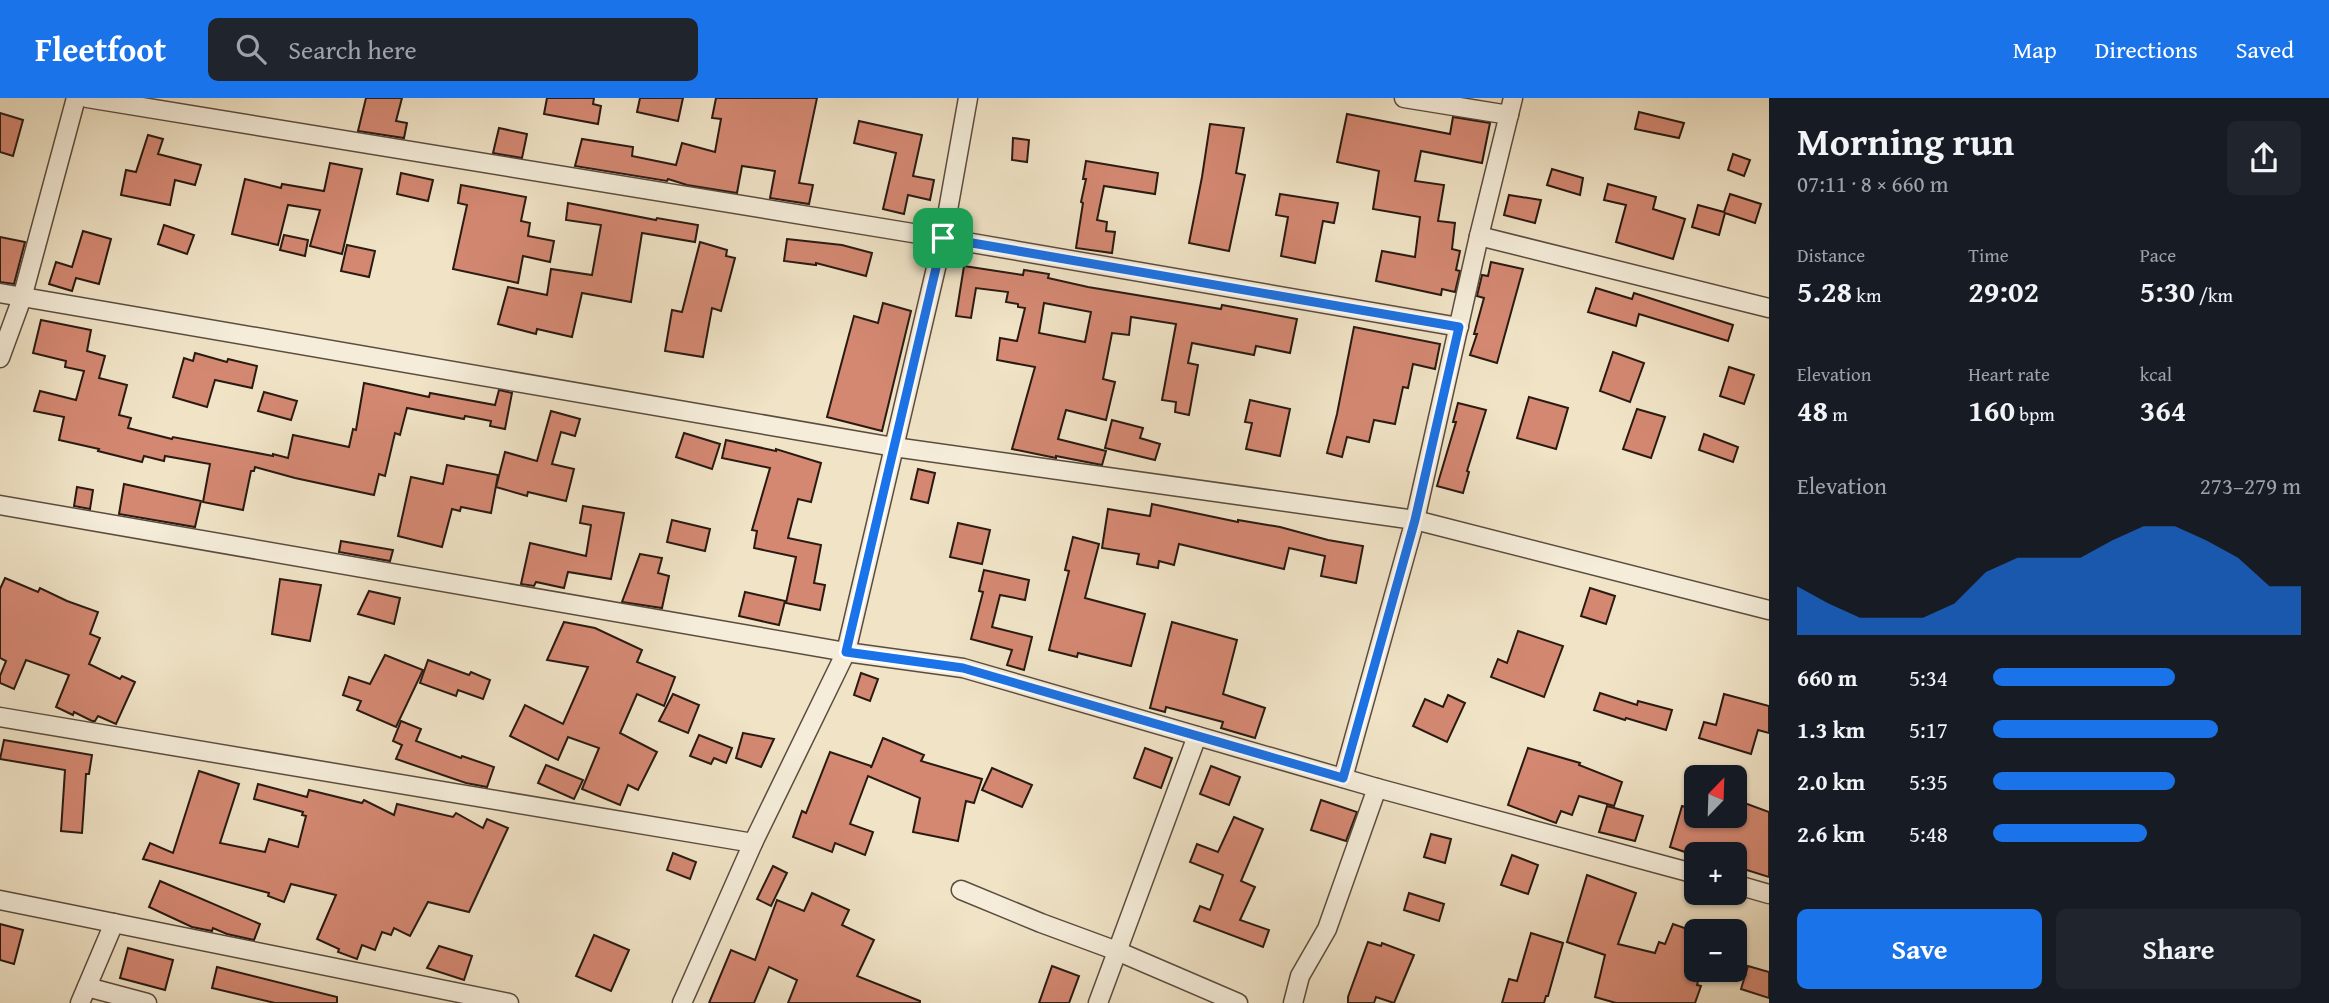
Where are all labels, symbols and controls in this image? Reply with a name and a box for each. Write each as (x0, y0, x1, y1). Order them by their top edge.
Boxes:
search box (208, 18, 698, 81)
text: Fleetfoot (35, 25, 166, 73)
icon: search (232, 30, 270, 68)
text: Search here (288, 30, 417, 69)
text: Map (2013, 32, 2057, 67)
text: Directions (2095, 32, 2198, 67)
text: Saved (2236, 32, 2294, 67)
text: Morning run (1797, 113, 2014, 169)
button: share (2227, 121, 2301, 195)
text: 07:11 · 8 × 660 m (1797, 167, 1949, 200)
pin (913, 208, 973, 268)
icon: arrive (924, 219, 962, 257)
text: Distance (1797, 241, 1865, 269)
text: Time (1968, 241, 2009, 269)
text: Pace (2140, 241, 2176, 269)
text: 5.28 (1797, 269, 1852, 313)
text: 29:02 (1968, 269, 2039, 313)
text: 5:30 (2140, 269, 2195, 313)
text: km (1852, 281, 1881, 309)
text: /km (2195, 281, 2233, 309)
text: Elevation (1797, 360, 1871, 388)
text: Heart rate (1968, 360, 2050, 388)
text: kcal (2140, 360, 2172, 388)
text: 48 (1797, 388, 1828, 432)
text: 160 (1968, 388, 2015, 432)
text: 364 (2140, 388, 2186, 432)
text: m (1828, 400, 1848, 428)
text: bpm (2015, 400, 2055, 428)
text: Elevation (1797, 469, 1887, 502)
text: 273–279 m (2200, 469, 2301, 502)
text: 660 m (1797, 661, 1858, 694)
text: 5:34 (1909, 661, 1948, 694)
text: 1.3 km (1797, 713, 1865, 746)
text: 5:17 (1909, 713, 1948, 746)
north arrow (1684, 765, 1746, 828)
map controls (1684, 765, 1747, 982)
text: 2.0 km (1797, 765, 1865, 798)
text: 5:35 (1909, 765, 1948, 798)
text: 2.6 km (1797, 817, 1865, 850)
text: 5:48 (1909, 817, 1948, 850)
button: + (1684, 842, 1747, 905)
button: Save (1797, 909, 2042, 989)
button: Share (2056, 909, 2301, 989)
button: − (1684, 919, 1747, 982)

